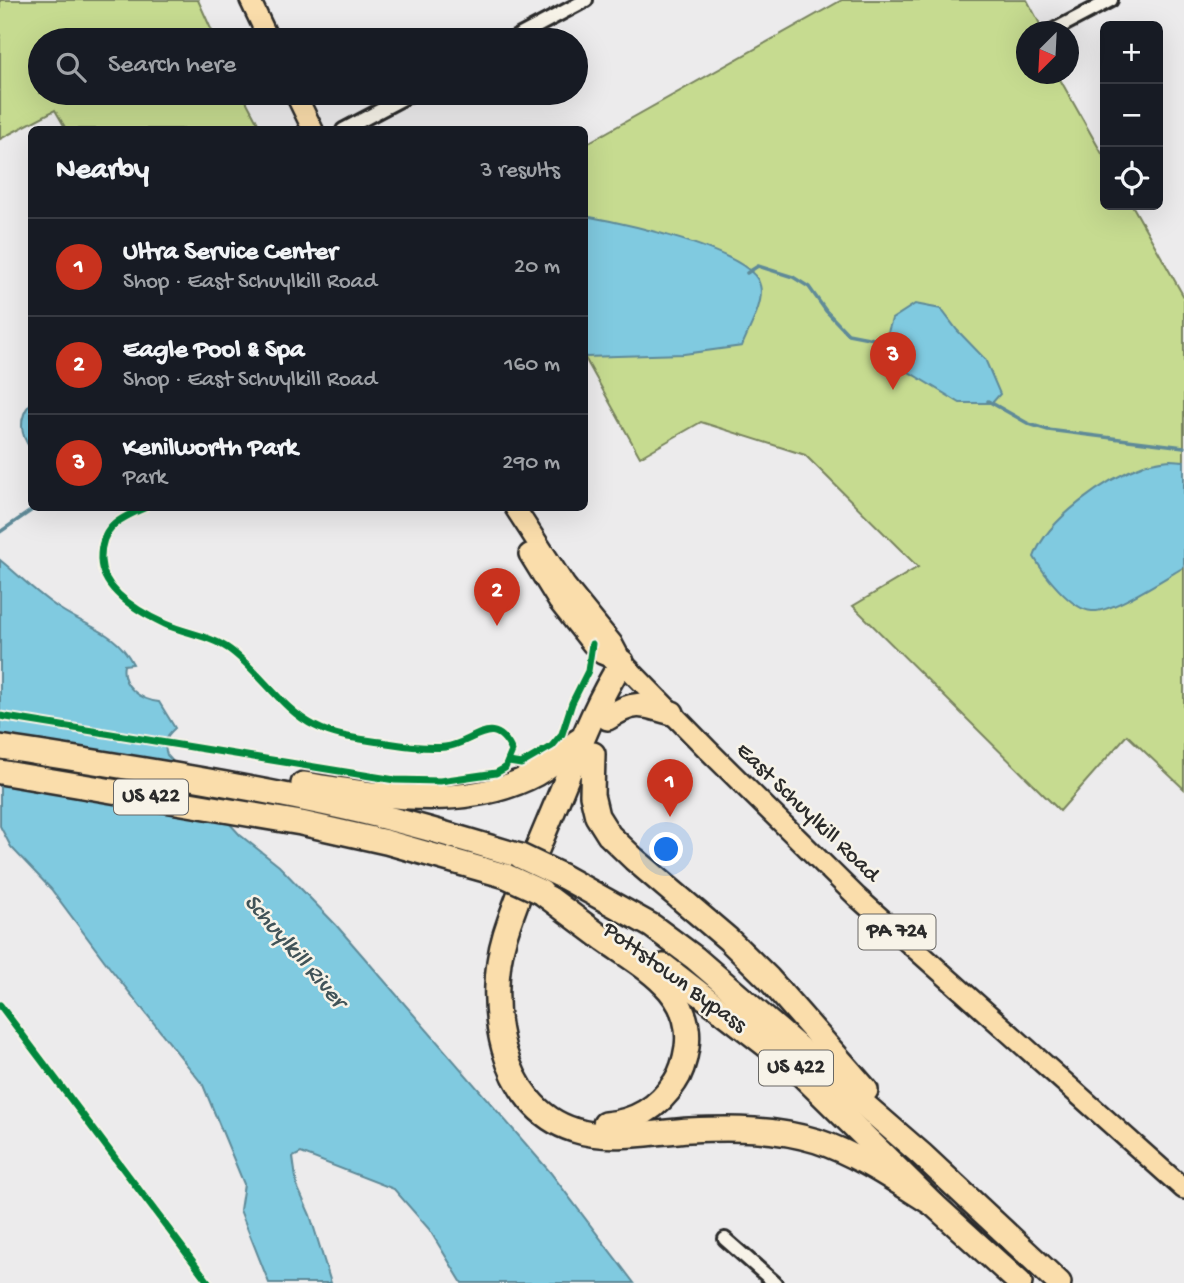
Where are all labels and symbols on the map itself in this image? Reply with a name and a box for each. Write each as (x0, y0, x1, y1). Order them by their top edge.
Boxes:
north arrow (1016, 21, 1079, 84)
pin: 3 (870, 332, 916, 390)
pin: 2 (474, 568, 520, 626)
street label: East Schuylkill Road (729, 737, 886, 890)
pin: 1 (647, 759, 693, 817)
road number: US 422 (114, 780, 188, 814)
your location (649, 832, 683, 866)
water label: Schuylkill River (236, 889, 354, 1018)
road number: PA 724 (858, 914, 936, 950)
street label: Pottstown Bypass (596, 916, 752, 1040)
road number: US 422 (759, 1050, 833, 1086)

